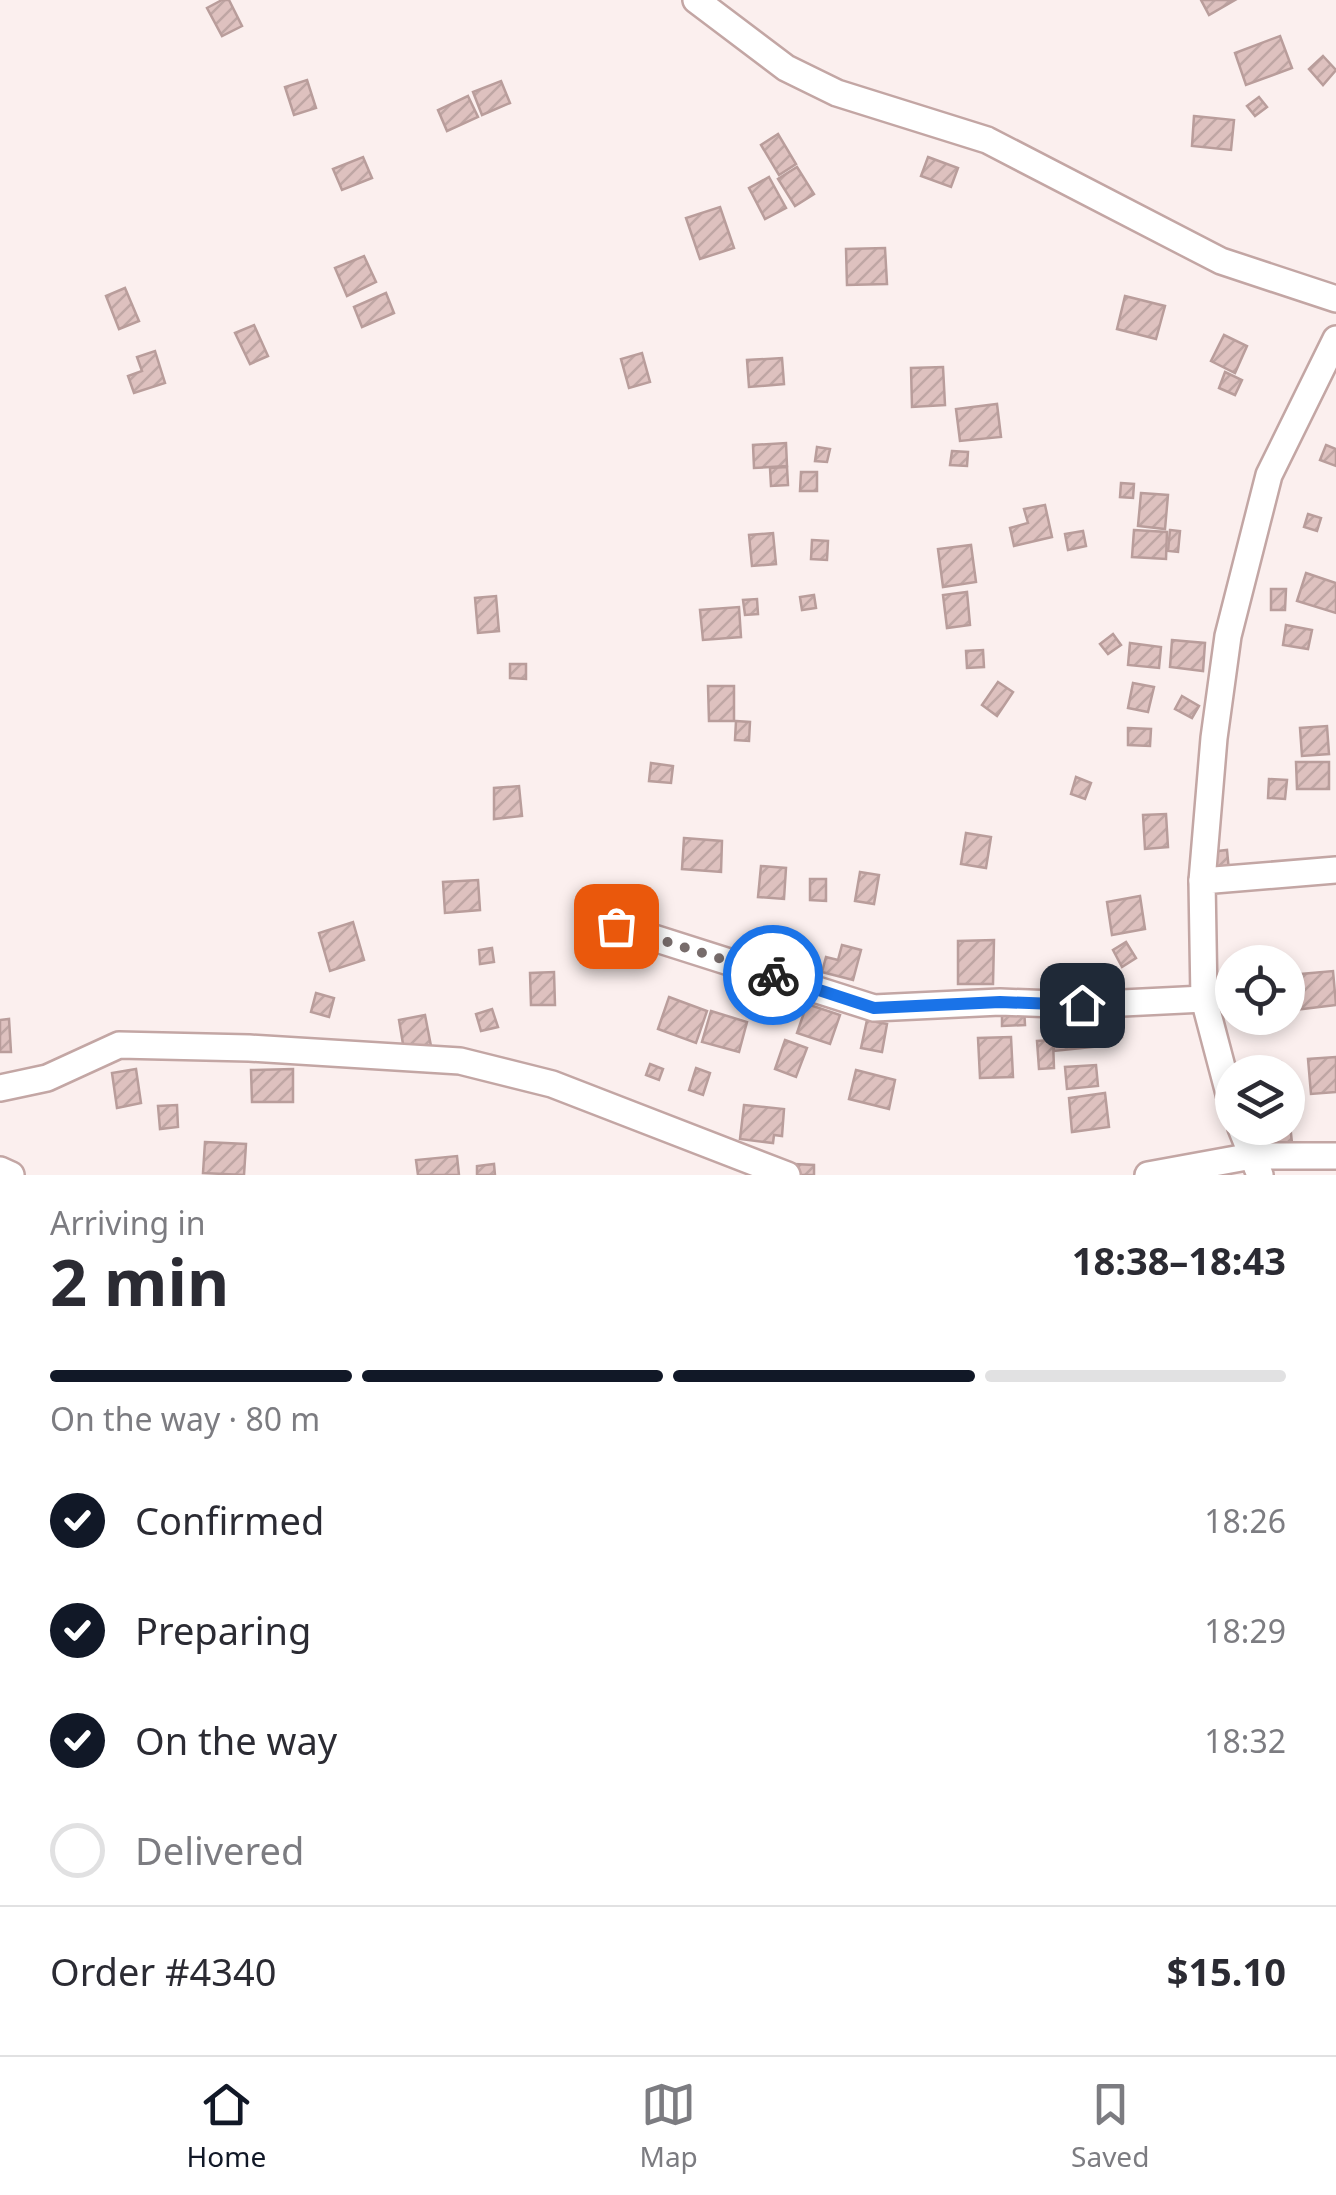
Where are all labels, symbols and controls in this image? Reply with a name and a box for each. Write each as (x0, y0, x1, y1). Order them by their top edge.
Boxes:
pin (574, 884, 659, 969)
icon: bag (589, 899, 644, 954)
courier (723, 925, 823, 1025)
map controls (1215, 945, 1305, 1145)
button: locate (1215, 945, 1305, 1035)
icon: bike (746, 948, 801, 1003)
pin (1040, 963, 1125, 1048)
icon: home (1055, 978, 1110, 1033)
button: layers (1215, 1055, 1305, 1145)
text: Arriving in (50, 1201, 205, 1244)
text: 18:38–18:43 (1072, 1234, 1286, 1286)
text: 2 min (50, 1237, 229, 1325)
text: On the way · 80 m (50, 1397, 320, 1440)
icon: check (50, 1493, 105, 1548)
text: Confirmed (135, 1494, 324, 1546)
text: 18:26 (1204, 1499, 1286, 1542)
icon: check (50, 1603, 105, 1658)
text: Preparing (135, 1604, 311, 1656)
text: 18:29 (1204, 1609, 1286, 1652)
icon: check (50, 1713, 105, 1768)
text: On the way (135, 1714, 337, 1766)
text: 18:32 (1204, 1719, 1286, 1762)
text: Delivered (135, 1824, 304, 1876)
text: Order #4340 (50, 1945, 276, 1997)
text: $15.10 (1167, 1945, 1286, 1997)
tab: Home (187, 2077, 266, 2175)
tab: Map (640, 2077, 698, 2175)
tab: Saved (1071, 2077, 1149, 2175)

